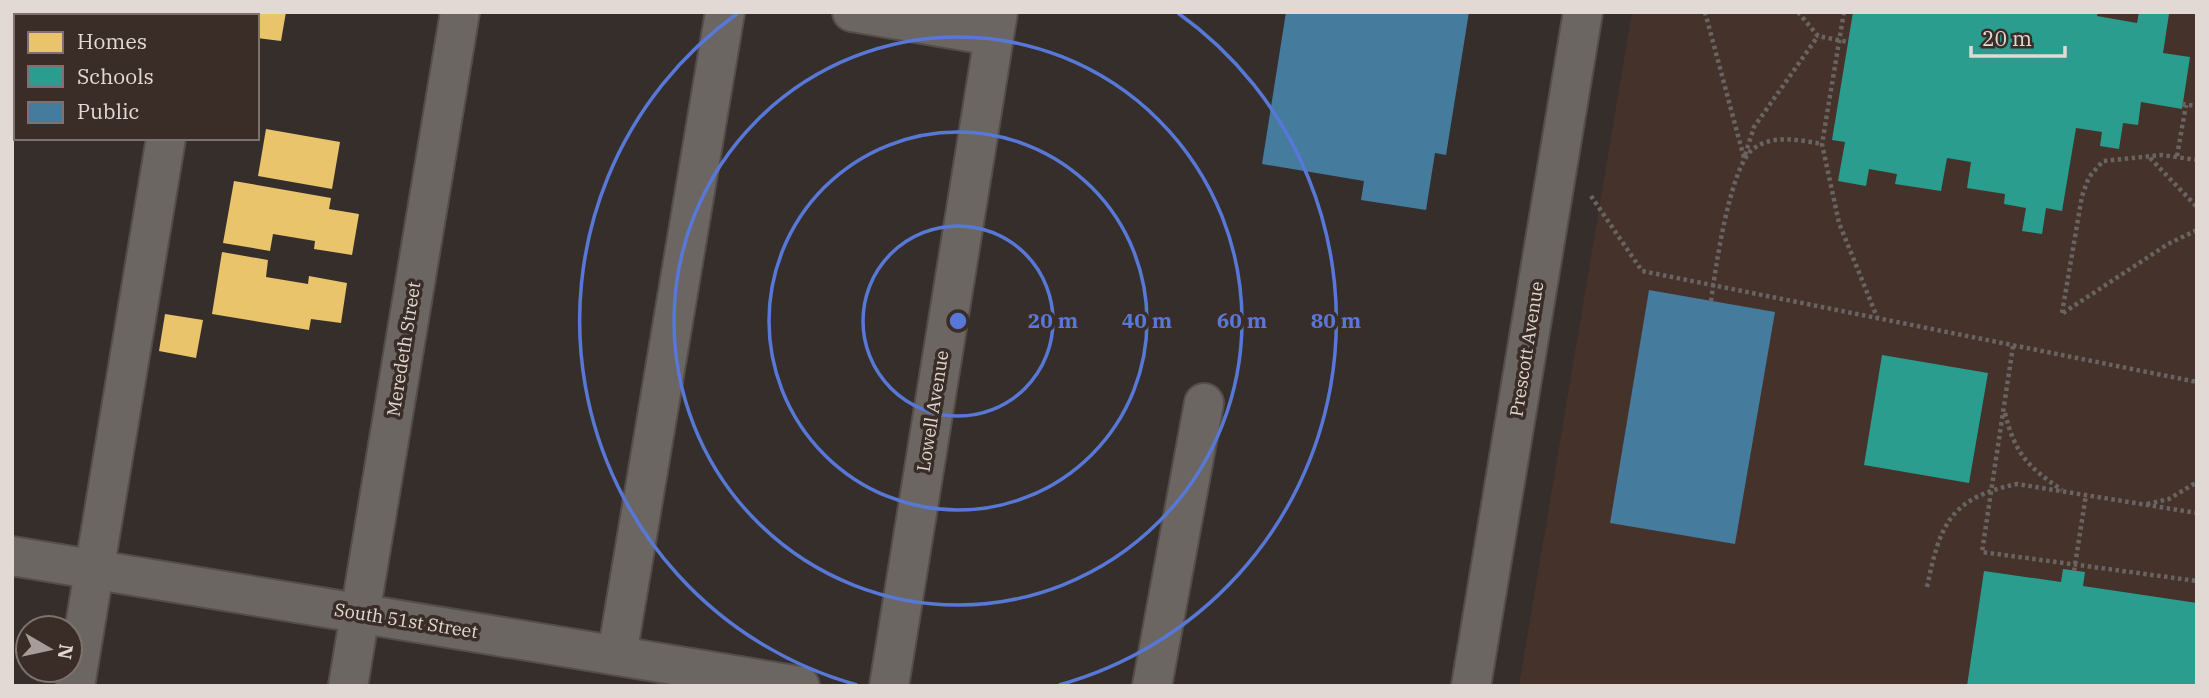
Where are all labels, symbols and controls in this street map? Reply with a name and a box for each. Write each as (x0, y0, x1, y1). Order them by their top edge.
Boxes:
legend (14, 14, 259, 140)
scale bar (1971, 14, 2066, 58)
text: 20 m (1982, 24, 2032, 52)
text: Homes (77, 27, 147, 55)
text: Schools (77, 62, 154, 90)
text: Public (77, 97, 139, 125)
street label: Meredeth Street (382, 280, 426, 418)
street label: Prescott Avenue (1504, 280, 1549, 418)
text: 20 m (1028, 306, 1078, 334)
text: 40 m (1122, 306, 1172, 334)
text: 60 m (1217, 306, 1267, 334)
text: 80 m (1311, 306, 1361, 334)
centre of rings (946, 309, 970, 333)
street label: Lowell Avenue (912, 349, 953, 473)
street label: South 51st Street (333, 598, 479, 643)
north arrow (14, 614, 84, 684)
text: N (53, 642, 79, 661)

